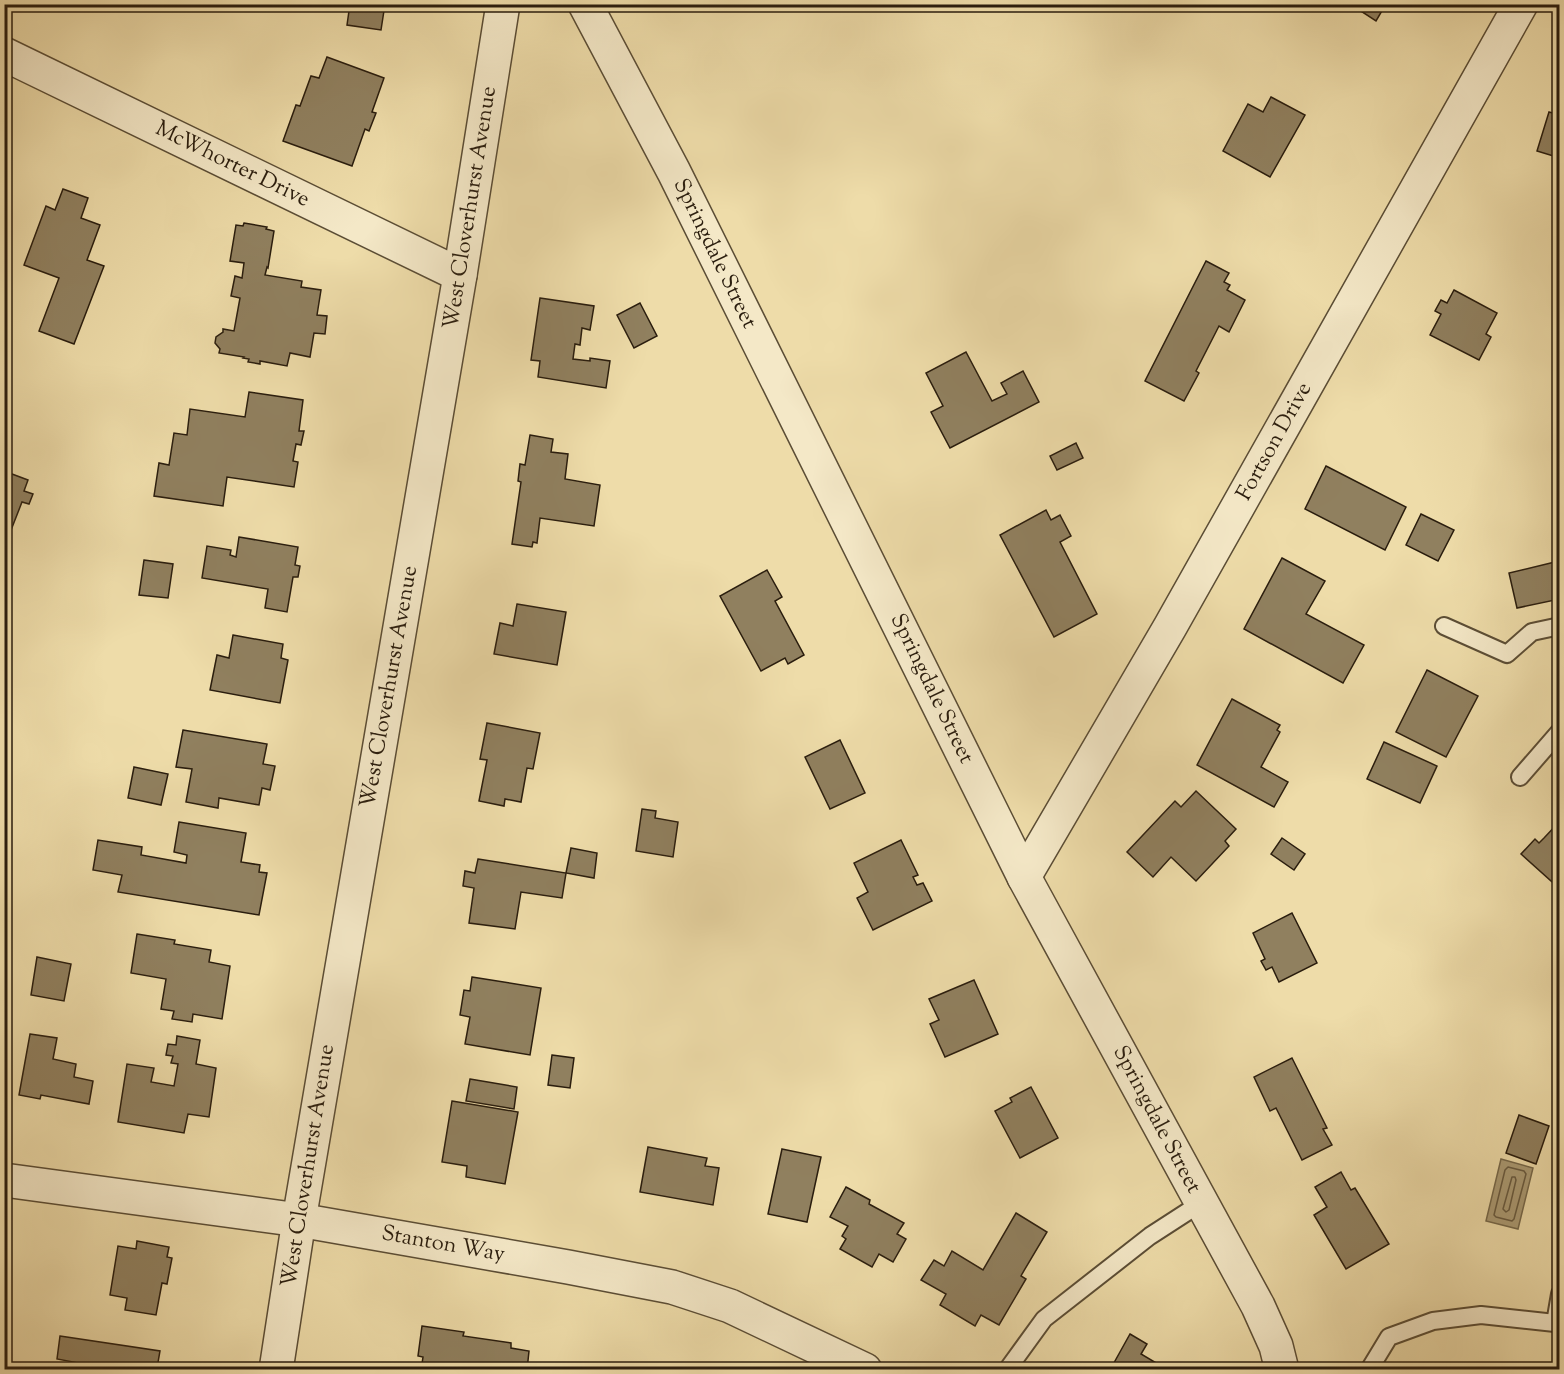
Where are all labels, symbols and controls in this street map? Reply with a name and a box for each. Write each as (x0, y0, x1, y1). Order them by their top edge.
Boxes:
street label: West Cloverhurst Avenue (436, 84, 506, 332)
street label: McWhorter Drive (149, 114, 315, 216)
street label: Springdale Street (664, 174, 764, 335)
street label: Fortson Drive (1229, 377, 1321, 507)
street label: West Cloverhurst Avenue (353, 563, 427, 811)
street label: Springdale Street (881, 609, 981, 770)
street label: Springdale Street (1104, 1040, 1209, 1200)
street label: West Cloverhurst Avenue (274, 1042, 344, 1290)
street label: Stanton Way (379, 1218, 507, 1272)

